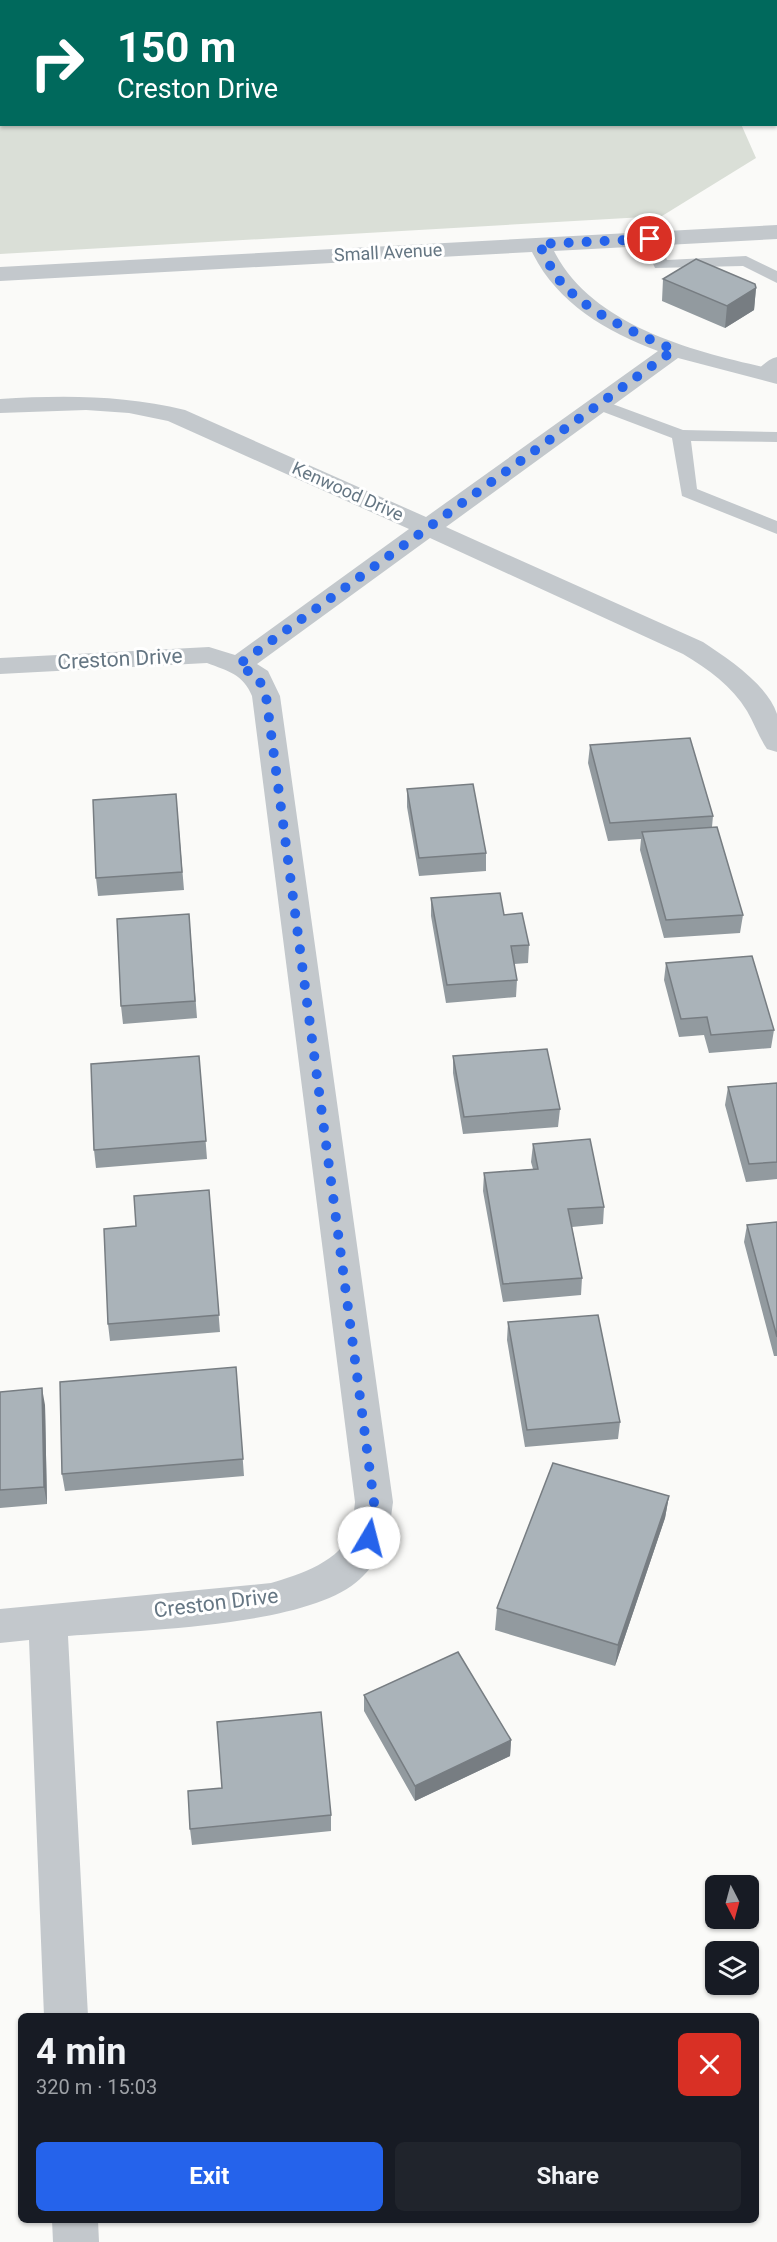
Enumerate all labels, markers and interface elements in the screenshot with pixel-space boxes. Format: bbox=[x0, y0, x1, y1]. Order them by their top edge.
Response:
text: 150 m bbox=[117, 23, 236, 72]
icon: right bbox=[18, 24, 96, 102]
text: Creston Drive bbox=[117, 73, 278, 105]
pin bbox=[624, 213, 675, 264]
icon: arrive bbox=[633, 222, 666, 255]
street label: Small Avenue bbox=[333, 239, 443, 265]
street label: Kenwood Drive bbox=[289, 457, 407, 525]
street label: Creston Drive bbox=[57, 644, 183, 674]
position arrow bbox=[337, 1506, 401, 1570]
street label: Creston Drive bbox=[152, 1583, 280, 1623]
north arrow bbox=[705, 1875, 759, 1929]
map controls bbox=[705, 1875, 759, 1995]
button: layers bbox=[705, 1941, 759, 1995]
text: 4 min bbox=[36, 2031, 127, 2073]
button: close bbox=[678, 2033, 741, 2096]
text: 320 m · 15:03 bbox=[36, 2075, 157, 2099]
button: Exit bbox=[36, 2142, 383, 2211]
button: Share bbox=[395, 2142, 741, 2211]

